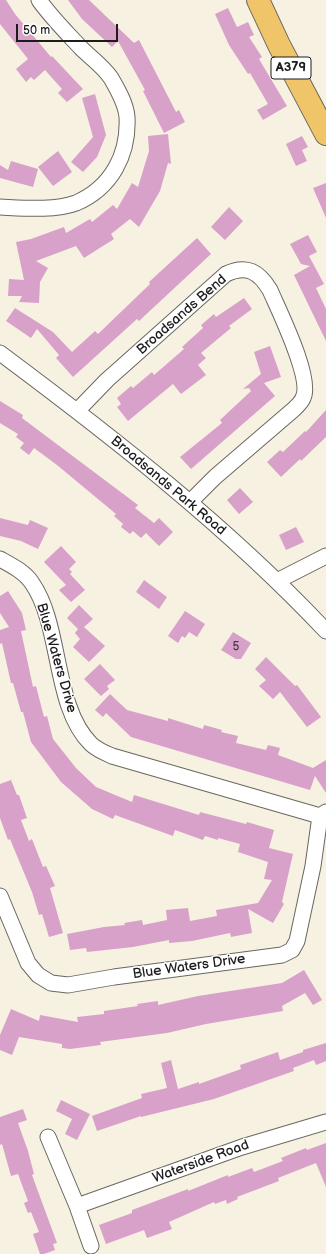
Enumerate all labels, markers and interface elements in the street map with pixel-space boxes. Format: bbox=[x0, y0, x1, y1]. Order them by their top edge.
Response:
scale bar bbox=[18, 16, 120, 42]
text: 50 m bbox=[23, 23, 50, 38]
road number: A379 bbox=[271, 57, 311, 79]
street label: Broadsands Bend bbox=[134, 271, 230, 359]
street label: Broadsands Park Road bbox=[107, 433, 229, 539]
street label: Blue Waters Drive bbox=[32, 601, 80, 715]
house number: 5 bbox=[233, 640, 239, 654]
street label: Blue Waters Drive bbox=[132, 951, 246, 983]
street label: Waterside Road bbox=[151, 1137, 251, 1187]

